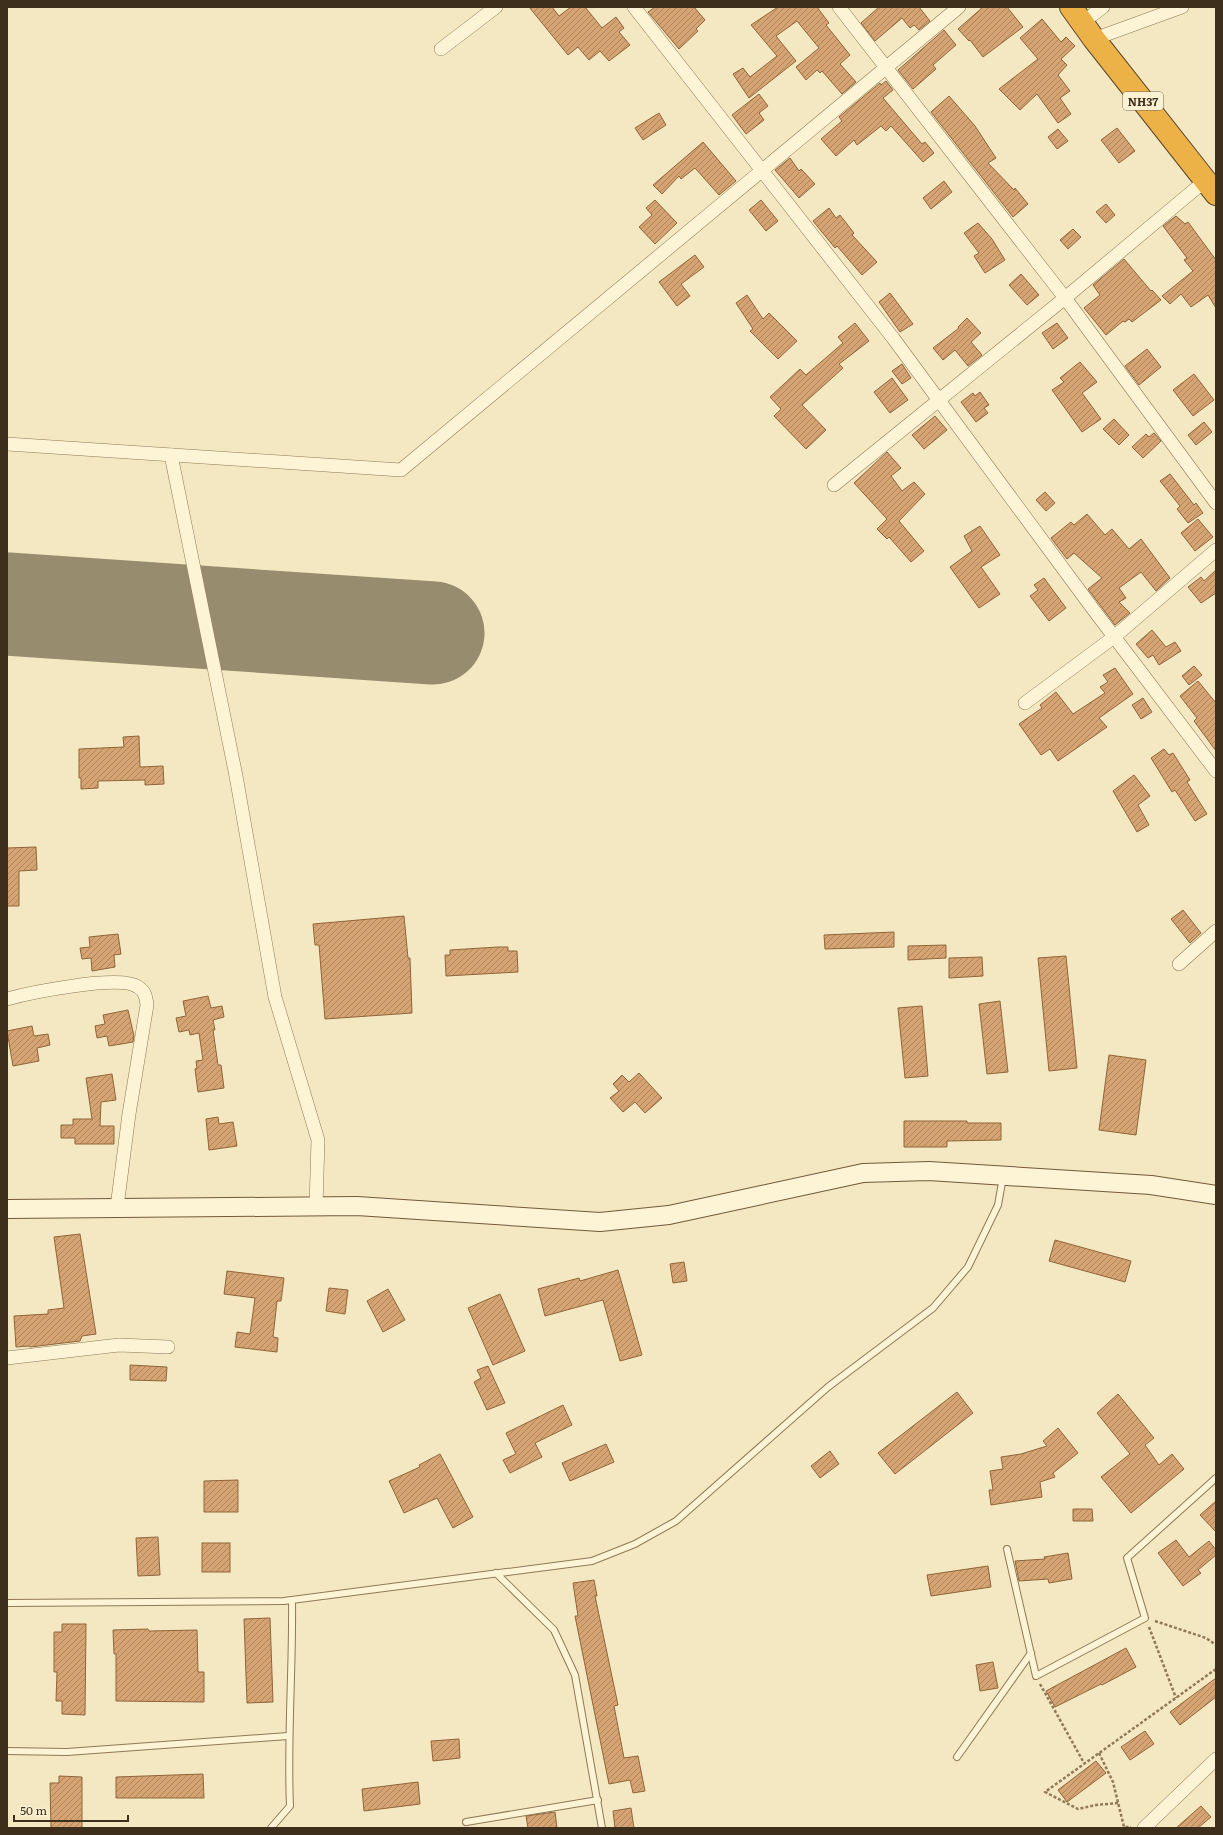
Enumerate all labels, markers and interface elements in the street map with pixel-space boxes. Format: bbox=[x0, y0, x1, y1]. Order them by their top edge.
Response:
road number: NH37 bbox=[1123, 92, 1163, 110]
scale bar bbox=[14, 1797, 128, 1823]
text: 50 m bbox=[20, 1801, 47, 1819]

